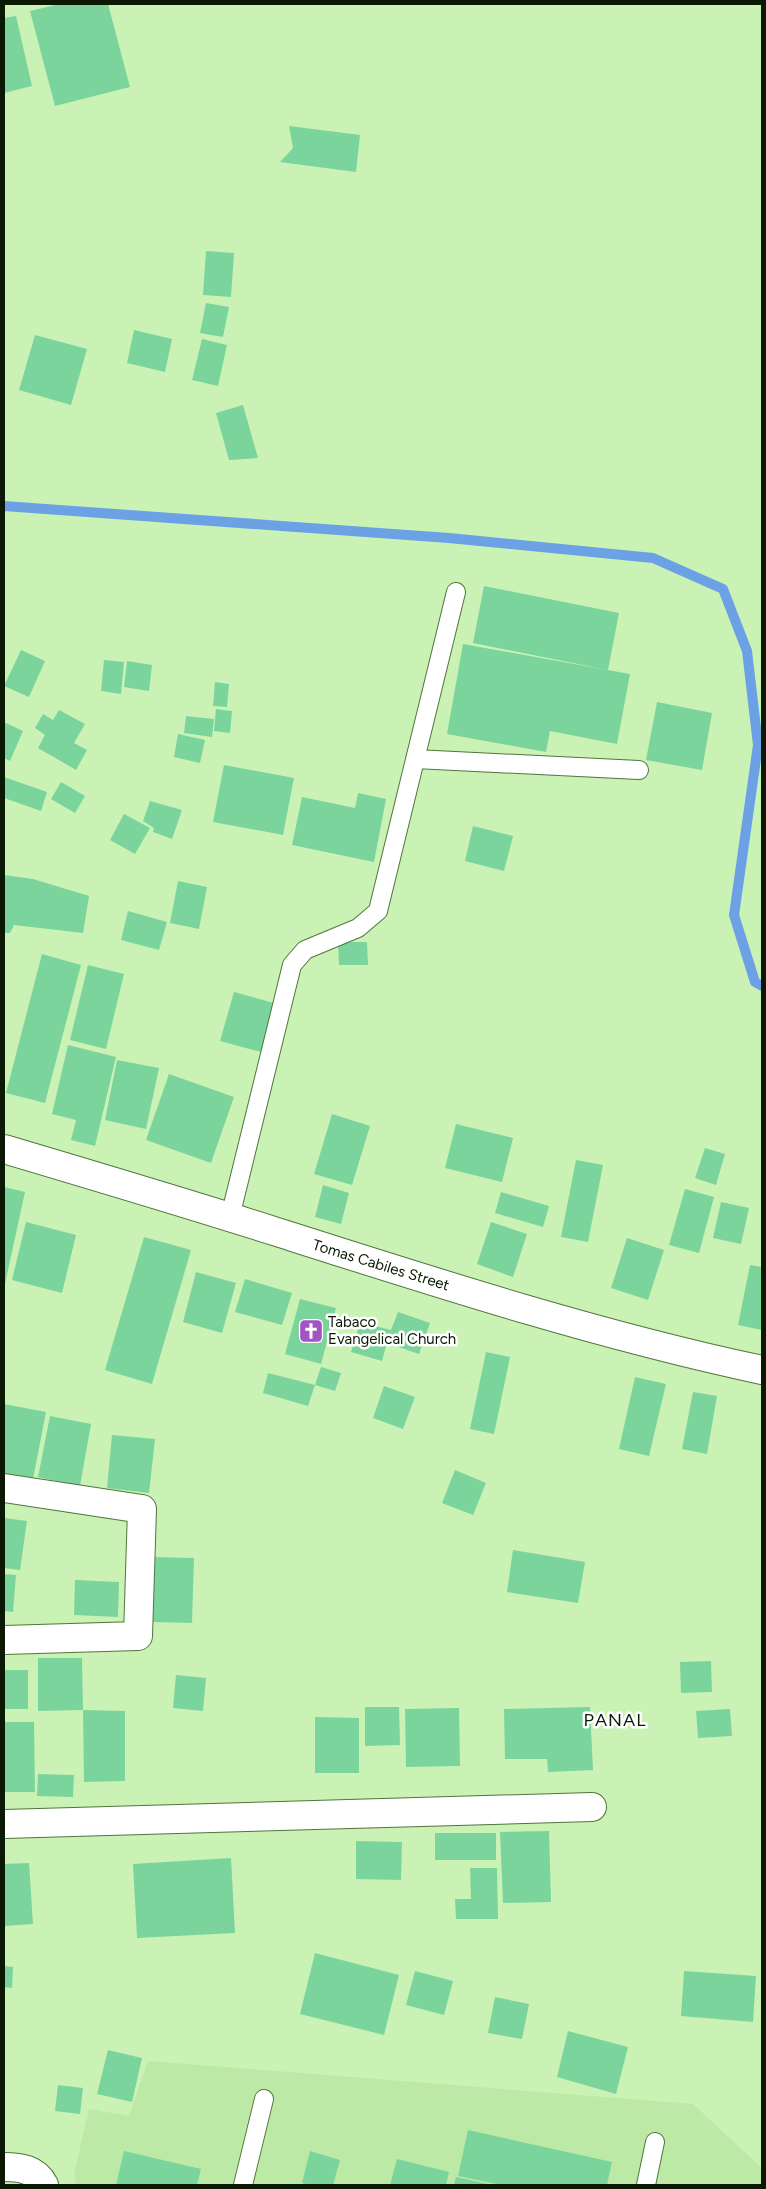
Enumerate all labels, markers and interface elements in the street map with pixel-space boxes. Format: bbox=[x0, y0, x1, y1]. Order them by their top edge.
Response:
street label: Tomas Cabiles Street bbox=[310, 1236, 452, 1294]
place label: Tabaco Evangelical Church bbox=[328, 1313, 456, 1348]
church icon: Tabaco Evangelical Church bbox=[298, 1318, 324, 1344]
district label: PANAL bbox=[583, 1709, 647, 1731]

